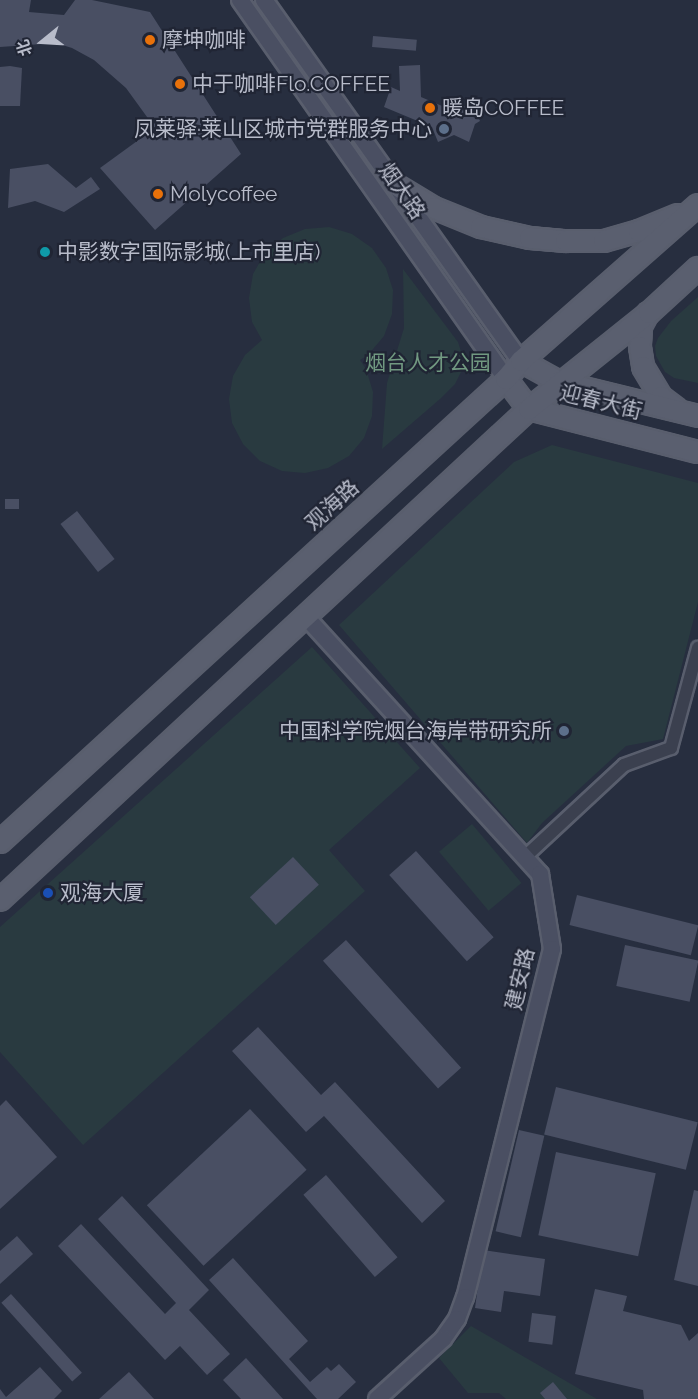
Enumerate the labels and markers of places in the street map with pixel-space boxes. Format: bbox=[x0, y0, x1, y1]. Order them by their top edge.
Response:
place label: 摩坤咖啡 bbox=[162, 27, 246, 53]
marker: 摩坤咖啡 bbox=[143, 33, 157, 47]
place label: 中于咖啡Flo.COFFEE bbox=[192, 71, 390, 97]
marker: 中于咖啡Flo.COFFEE bbox=[173, 77, 187, 91]
place label: 暖岛COFFEE bbox=[442, 95, 564, 121]
marker: 暖岛COFFEE bbox=[423, 101, 437, 115]
place label: 凤莱驿·莱山区城市党群服务中心 bbox=[134, 116, 432, 142]
marker: 凤莱驿·莱山区城市党群服务中心 bbox=[437, 122, 451, 136]
place label: Molycoffee bbox=[170, 181, 277, 207]
marker: Molycoffee bbox=[151, 187, 165, 201]
place label: 中影数字国际影城(上市里店) bbox=[57, 239, 320, 265]
marker: 中影数字国际影城(上市里店) bbox=[38, 245, 52, 259]
place label: 中国科学院烟台海岸带研究所 bbox=[279, 718, 552, 744]
marker: 中国科学院烟台海岸带研究所 bbox=[557, 724, 571, 738]
place label: 观海大厦 bbox=[60, 880, 144, 906]
marker: 观海大厦 bbox=[41, 886, 55, 900]

